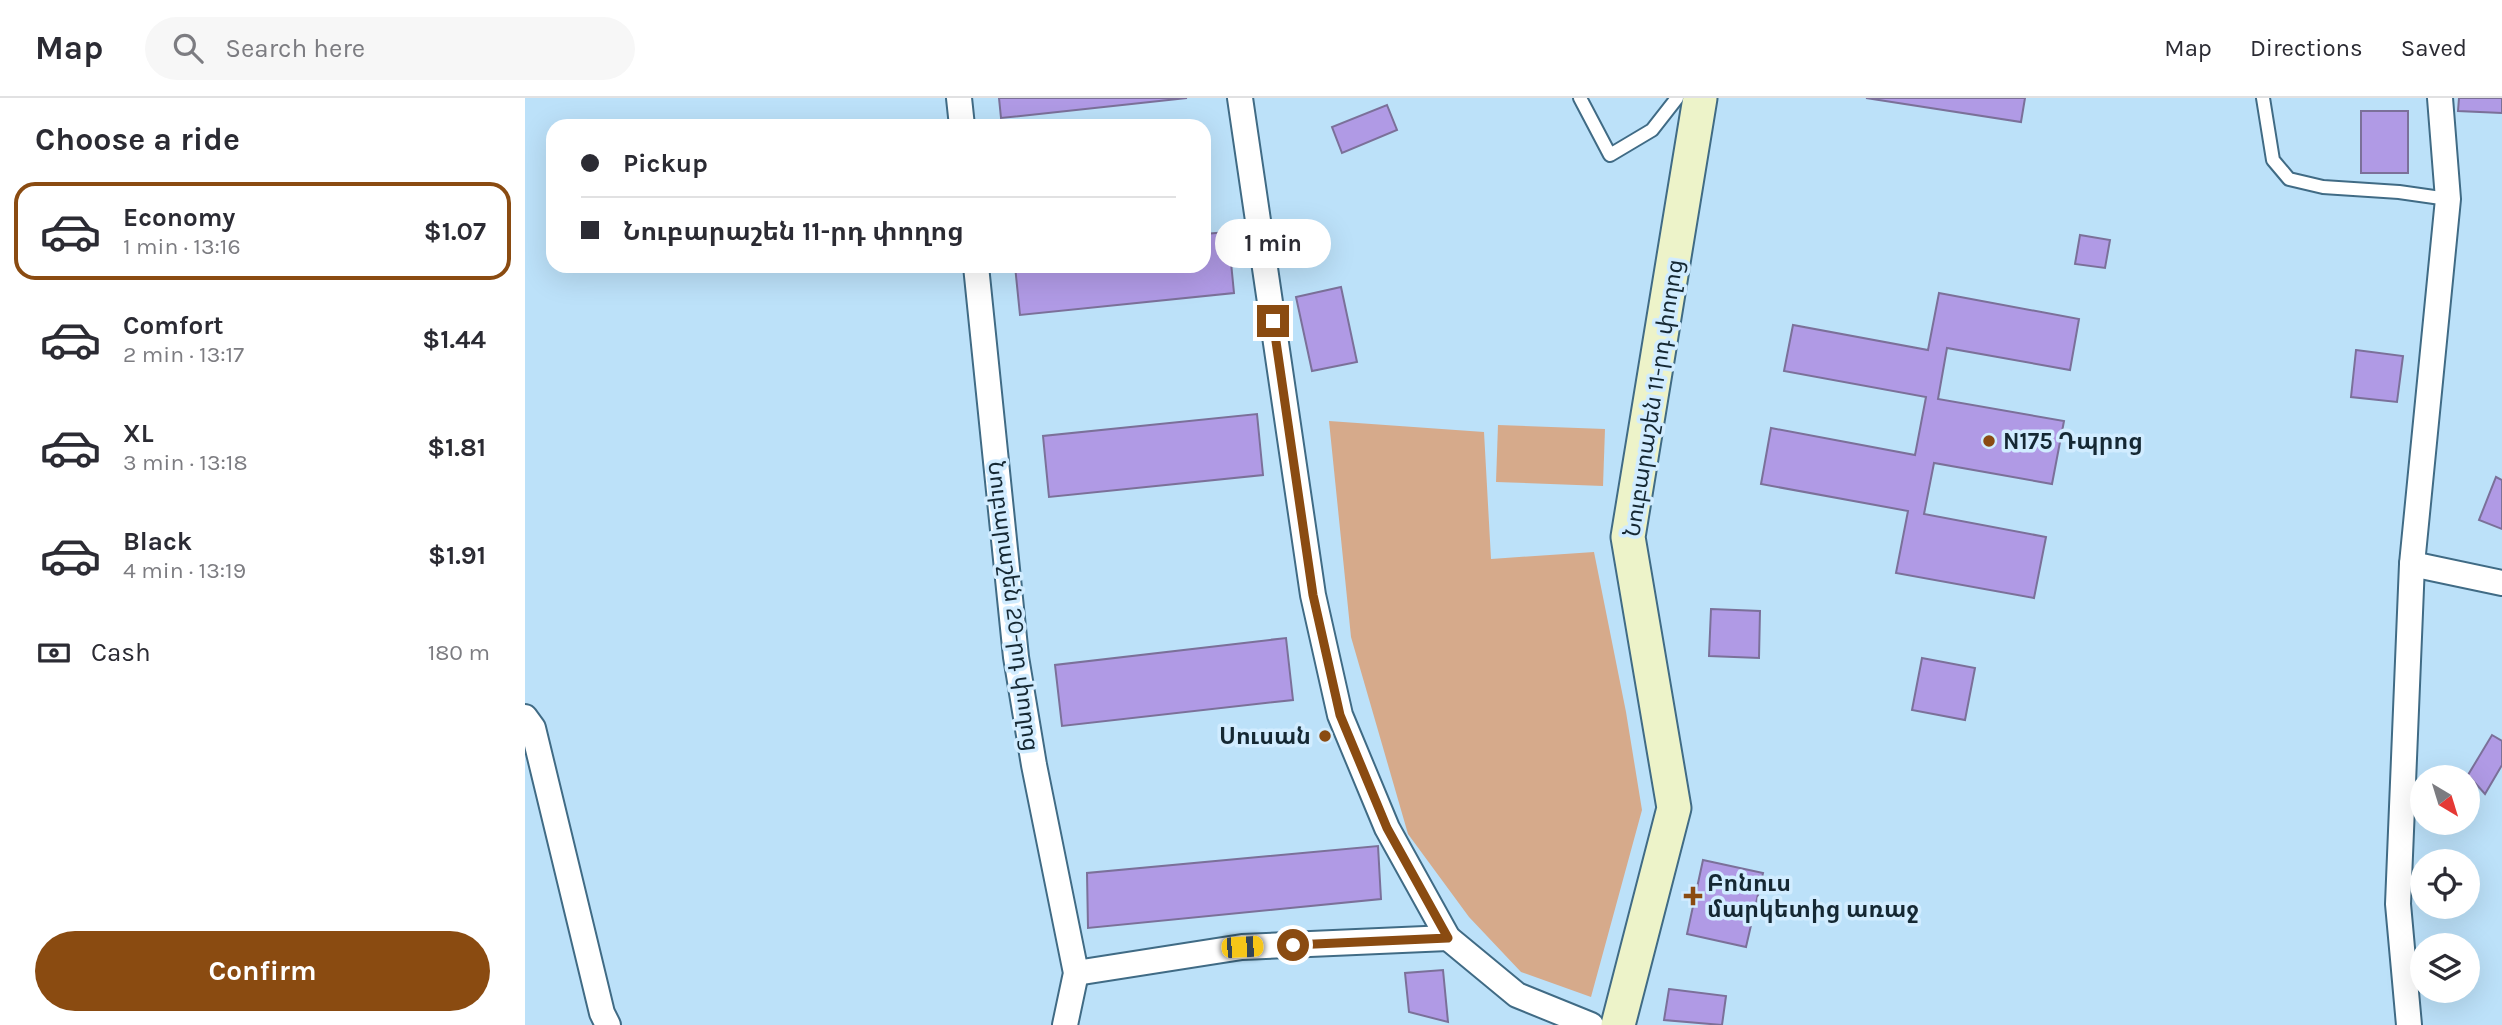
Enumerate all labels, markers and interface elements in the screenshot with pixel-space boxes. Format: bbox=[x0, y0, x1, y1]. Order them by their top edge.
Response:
search box bbox=[145, 17, 635, 80]
text: Map bbox=[35, 29, 103, 67]
icon: search bbox=[169, 29, 207, 67]
text: Search here bbox=[225, 33, 365, 64]
text: Map bbox=[2164, 34, 2212, 62]
text: Directions bbox=[2250, 34, 2363, 62]
text: Saved bbox=[2401, 34, 2467, 62]
text: Choose a ride bbox=[35, 121, 240, 158]
text: Pickup bbox=[623, 148, 708, 179]
icon: car bbox=[39, 200, 102, 263]
text: Economy bbox=[123, 202, 235, 233]
text: $1.07 bbox=[424, 216, 486, 247]
text: Նուբարաշեն 11-րդ փողոց bbox=[623, 216, 964, 247]
callout: 1 min bbox=[1215, 220, 1331, 268]
text: 1 min bbox=[1244, 230, 1302, 257]
text: 1 min · 13:16 bbox=[123, 233, 241, 260]
street label: Նուբարաշեն 11-րդ փողոց bbox=[1618, 257, 1689, 539]
route end bbox=[1257, 305, 1289, 337]
icon: car bbox=[39, 308, 102, 371]
text: Comfort bbox=[123, 310, 224, 341]
text: $1.44 bbox=[422, 324, 486, 355]
text: 2 min · 13:17 bbox=[123, 341, 244, 368]
icon: car bbox=[39, 416, 102, 479]
text: XL bbox=[123, 418, 154, 449]
place label: N175 Դպրոց bbox=[2003, 428, 2143, 455]
text: $1.81 bbox=[427, 432, 486, 463]
marker: N175 Դպրոց bbox=[1981, 433, 1997, 449]
text: 3 min · 13:18 bbox=[123, 449, 248, 476]
street label: Նուբարաշեն 20-րդ փողոց bbox=[982, 459, 1045, 753]
icon: car bbox=[39, 524, 102, 587]
text: Black bbox=[123, 526, 192, 557]
text: $1.91 bbox=[428, 540, 486, 571]
text: 4 min · 13:19 bbox=[123, 557, 246, 584]
icon: cash bbox=[35, 634, 73, 672]
text: Cash bbox=[91, 637, 151, 668]
text: 180 m bbox=[428, 639, 490, 666]
place label: Սուսան bbox=[1219, 723, 1311, 750]
marker: Սուսան bbox=[1317, 728, 1333, 744]
north arrow bbox=[2410, 765, 2480, 835]
map controls bbox=[2410, 765, 2480, 1003]
button: locate bbox=[2410, 849, 2480, 919]
place label: Բոնուս մարկետից առաջ bbox=[1707, 870, 1919, 923]
marker: Բոնուս մարկետից առաջ bbox=[1685, 888, 1701, 904]
route start bbox=[1277, 929, 1309, 961]
button: Confirm bbox=[35, 931, 490, 1011]
button: layers bbox=[2410, 933, 2480, 1003]
car bbox=[1221, 935, 1264, 959]

